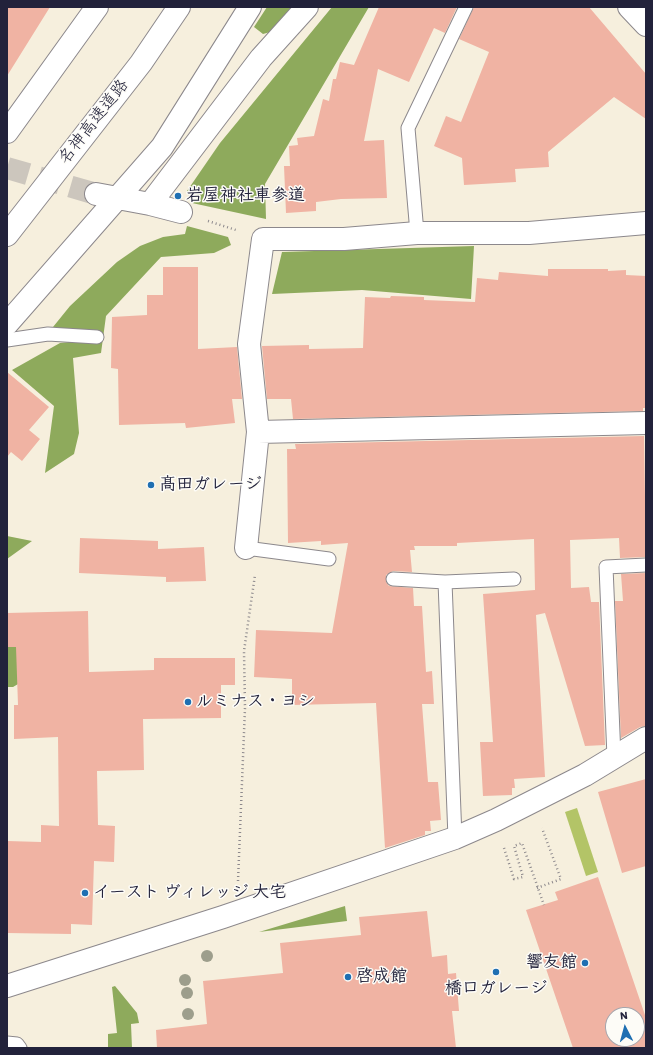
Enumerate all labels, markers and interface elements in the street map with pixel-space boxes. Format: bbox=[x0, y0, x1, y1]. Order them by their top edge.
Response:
street label: 名神高速道路 bbox=[55, 76, 133, 168]
place label: 岩屋神社車参道 bbox=[186, 186, 305, 206]
marker: 岩屋神社車参道 bbox=[173, 191, 183, 201]
place label: 髙田ガレージ bbox=[159, 475, 262, 495]
marker: 髙田ガレージ bbox=[146, 480, 156, 490]
place label: ルミナス・ヨシ bbox=[196, 692, 315, 712]
marker: ルミナス・ヨシ bbox=[183, 697, 193, 707]
place label: イースト ヴィレッジ 大宅 bbox=[93, 883, 286, 903]
marker: イースト ヴィレッジ 大宅 bbox=[80, 888, 90, 898]
place label: 響友館 bbox=[526, 953, 577, 973]
marker: 響友館 bbox=[580, 958, 590, 968]
place label: 啓成館 bbox=[356, 967, 407, 987]
marker: 橋口ガレージ bbox=[491, 967, 501, 977]
marker: 啓成館 bbox=[343, 972, 353, 982]
place label: 橋口ガレージ bbox=[445, 979, 547, 999]
north arrow bbox=[605, 1007, 645, 1047]
text: N bbox=[619, 1009, 628, 1022]

